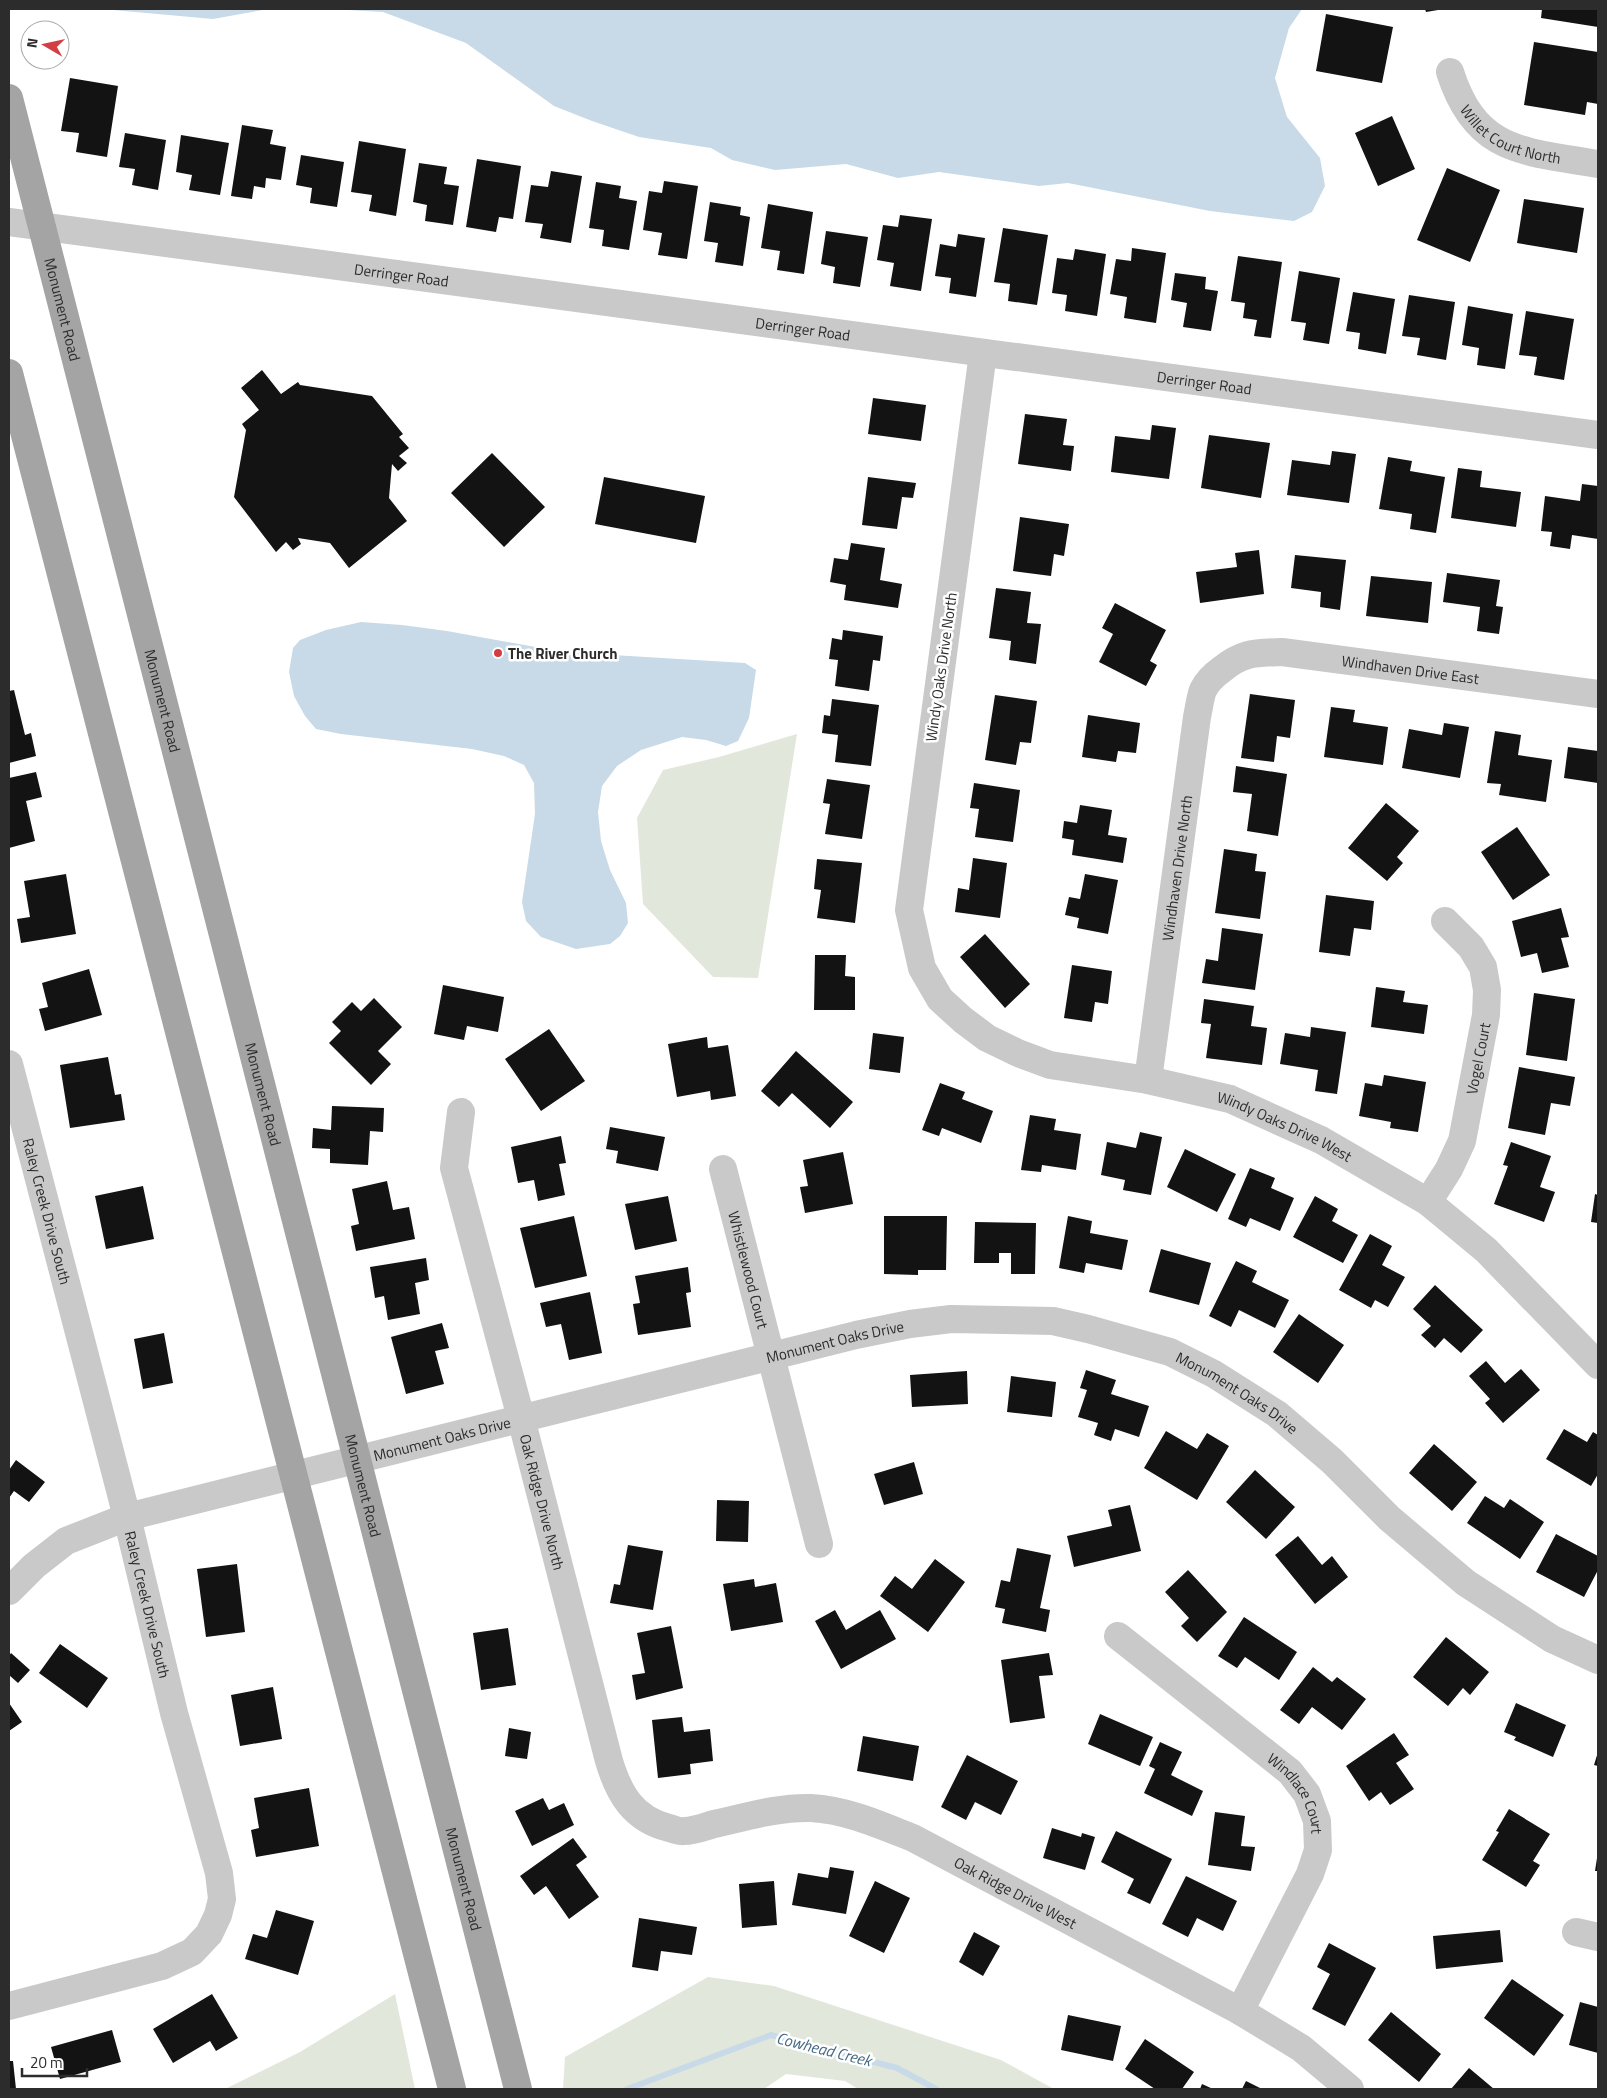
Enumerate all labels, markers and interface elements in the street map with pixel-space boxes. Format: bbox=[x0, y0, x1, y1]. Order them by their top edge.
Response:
north arrow bbox=[20, 20, 70, 70]
text: N bbox=[21, 36, 43, 49]
street label: Willet Court North bbox=[1455, 100, 1563, 169]
street label: Monument Road bbox=[39, 255, 87, 363]
street label: Derringer Road bbox=[353, 257, 450, 292]
street label: Derringer Road bbox=[754, 311, 852, 346]
street label: Derringer Road bbox=[1156, 364, 1253, 400]
street label: Windy Oaks Drive North bbox=[919, 591, 963, 743]
place label: The River Church bbox=[508, 642, 618, 665]
street label: Monument Road bbox=[139, 647, 187, 755]
marker: The River Church bbox=[492, 647, 504, 659]
street label: Windhaven Drive East bbox=[1340, 649, 1481, 690]
street label: Windhaven Drive North bbox=[1155, 794, 1198, 942]
street label: Vogel Court bbox=[1460, 1020, 1496, 1096]
street label: Monument Road bbox=[239, 1040, 288, 1148]
street label: Windy Oaks Drive West bbox=[1215, 1085, 1357, 1168]
street label: Raley Creek Drive South bbox=[17, 1135, 77, 1287]
street label: Whistlewood Court bbox=[723, 1208, 775, 1332]
street label: Monument Oaks Drive bbox=[764, 1314, 906, 1369]
street label: Monument Oaks Drive bbox=[1172, 1345, 1304, 1439]
street label: Monument Oaks Drive bbox=[371, 1410, 513, 1467]
street label: Monument Road bbox=[339, 1431, 388, 1539]
street label: Oak Ridge Drive North bbox=[514, 1431, 571, 1573]
street label: Raley Creek Drive South bbox=[119, 1529, 177, 1680]
street label: Windlace Court bbox=[1263, 1747, 1329, 1835]
street label: Monument Road bbox=[440, 1825, 488, 1933]
street label: Oak Ridge Drive West bbox=[950, 1850, 1082, 1935]
water label: Cowhead Creek bbox=[774, 2026, 876, 2073]
scale bar bbox=[22, 2046, 88, 2078]
text: 20 m bbox=[30, 2051, 63, 2074]

